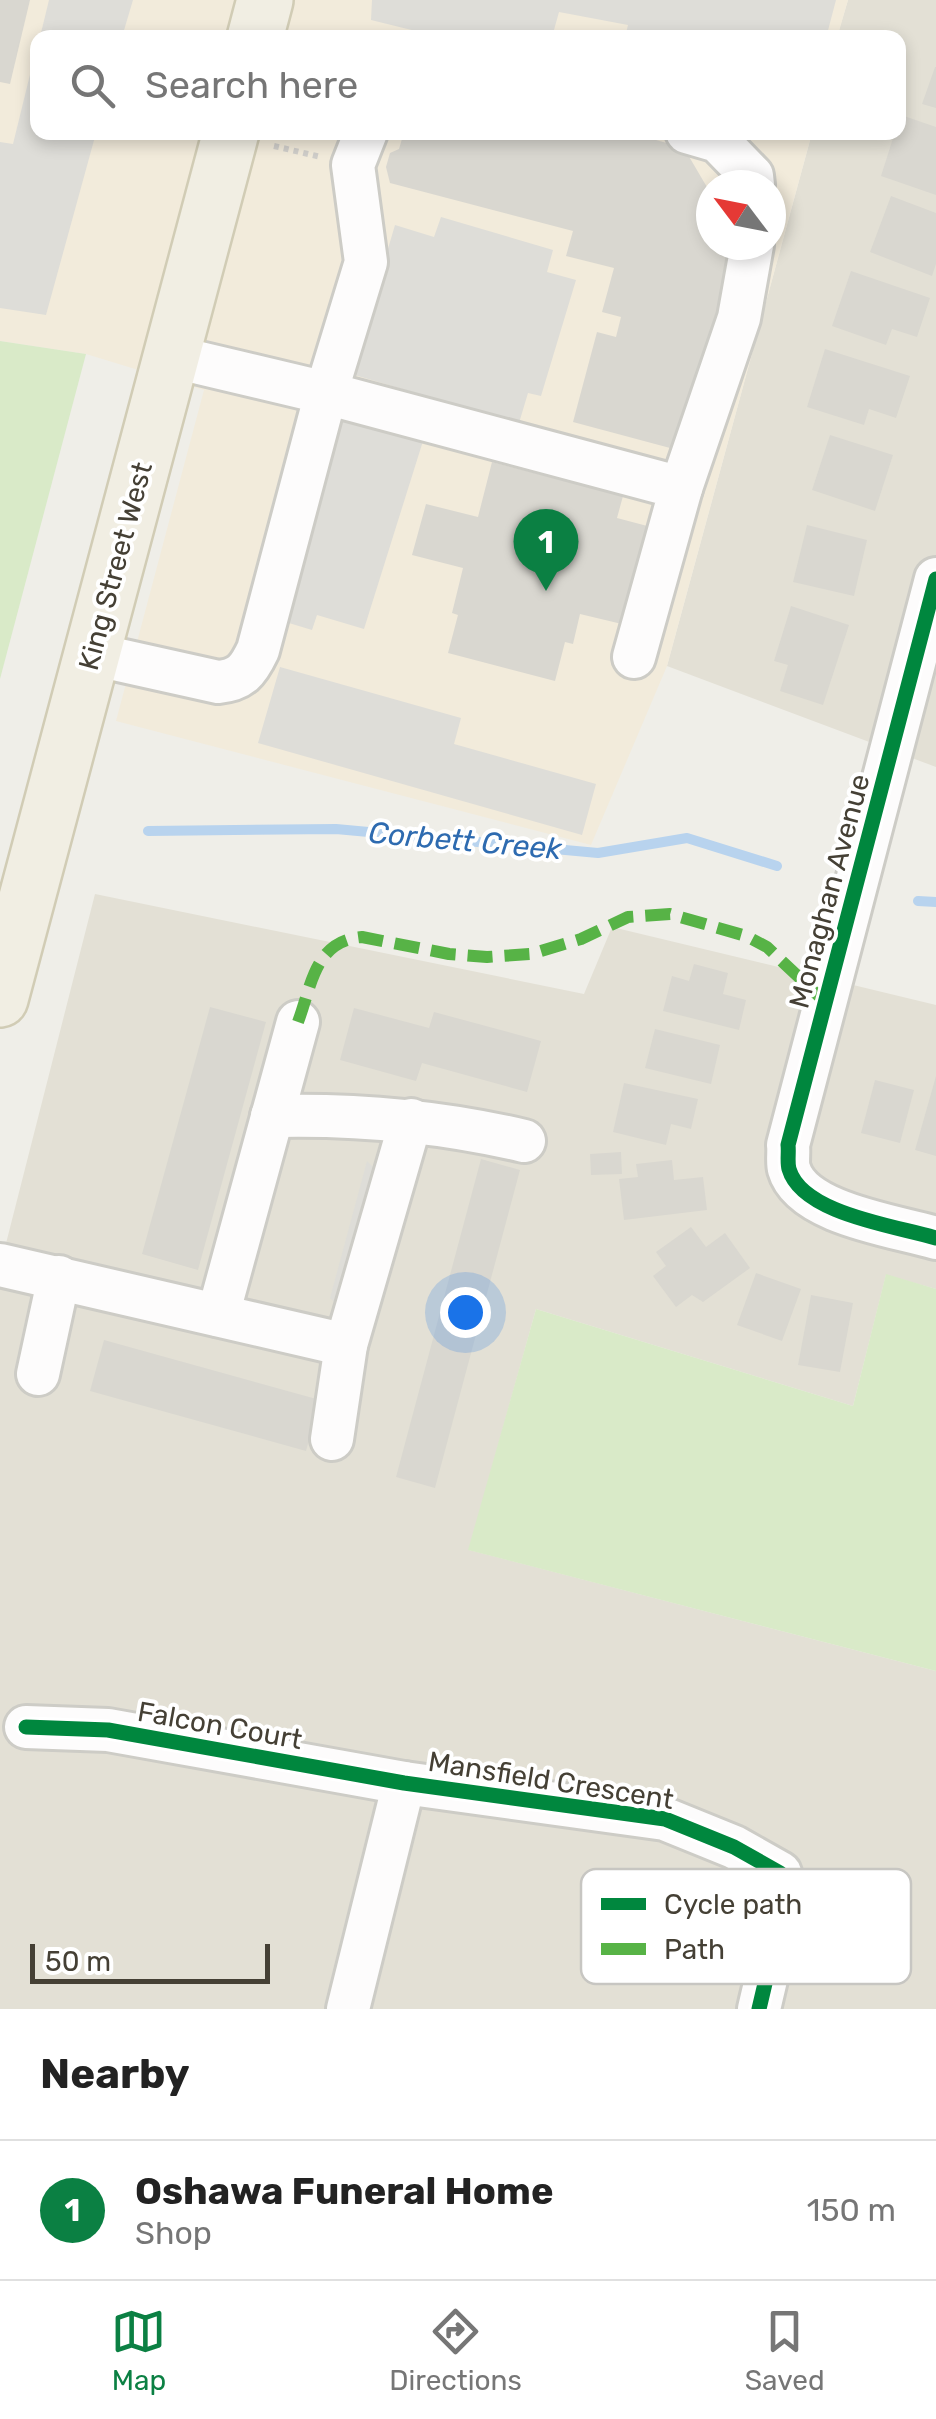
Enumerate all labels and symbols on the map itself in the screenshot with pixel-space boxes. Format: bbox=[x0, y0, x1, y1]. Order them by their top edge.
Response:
north arrow bbox=[696, 170, 786, 260]
street label: King Street West bbox=[72, 458, 159, 674]
pin: 1 bbox=[514, 508, 578, 591]
street label: Monaghan Avenue bbox=[782, 770, 877, 1012]
water label: Corbett Creek bbox=[367, 815, 564, 867]
your location bbox=[440, 1287, 491, 1338]
street label: Falcon Court bbox=[135, 1695, 305, 1756]
street label: Mansfield Crescent bbox=[426, 1745, 676, 1816]
legend bbox=[581, 1869, 911, 1984]
text: Cycle path bbox=[664, 1888, 802, 1921]
text: Path bbox=[664, 1933, 725, 1966]
scale bar bbox=[30, 1939, 270, 1984]

